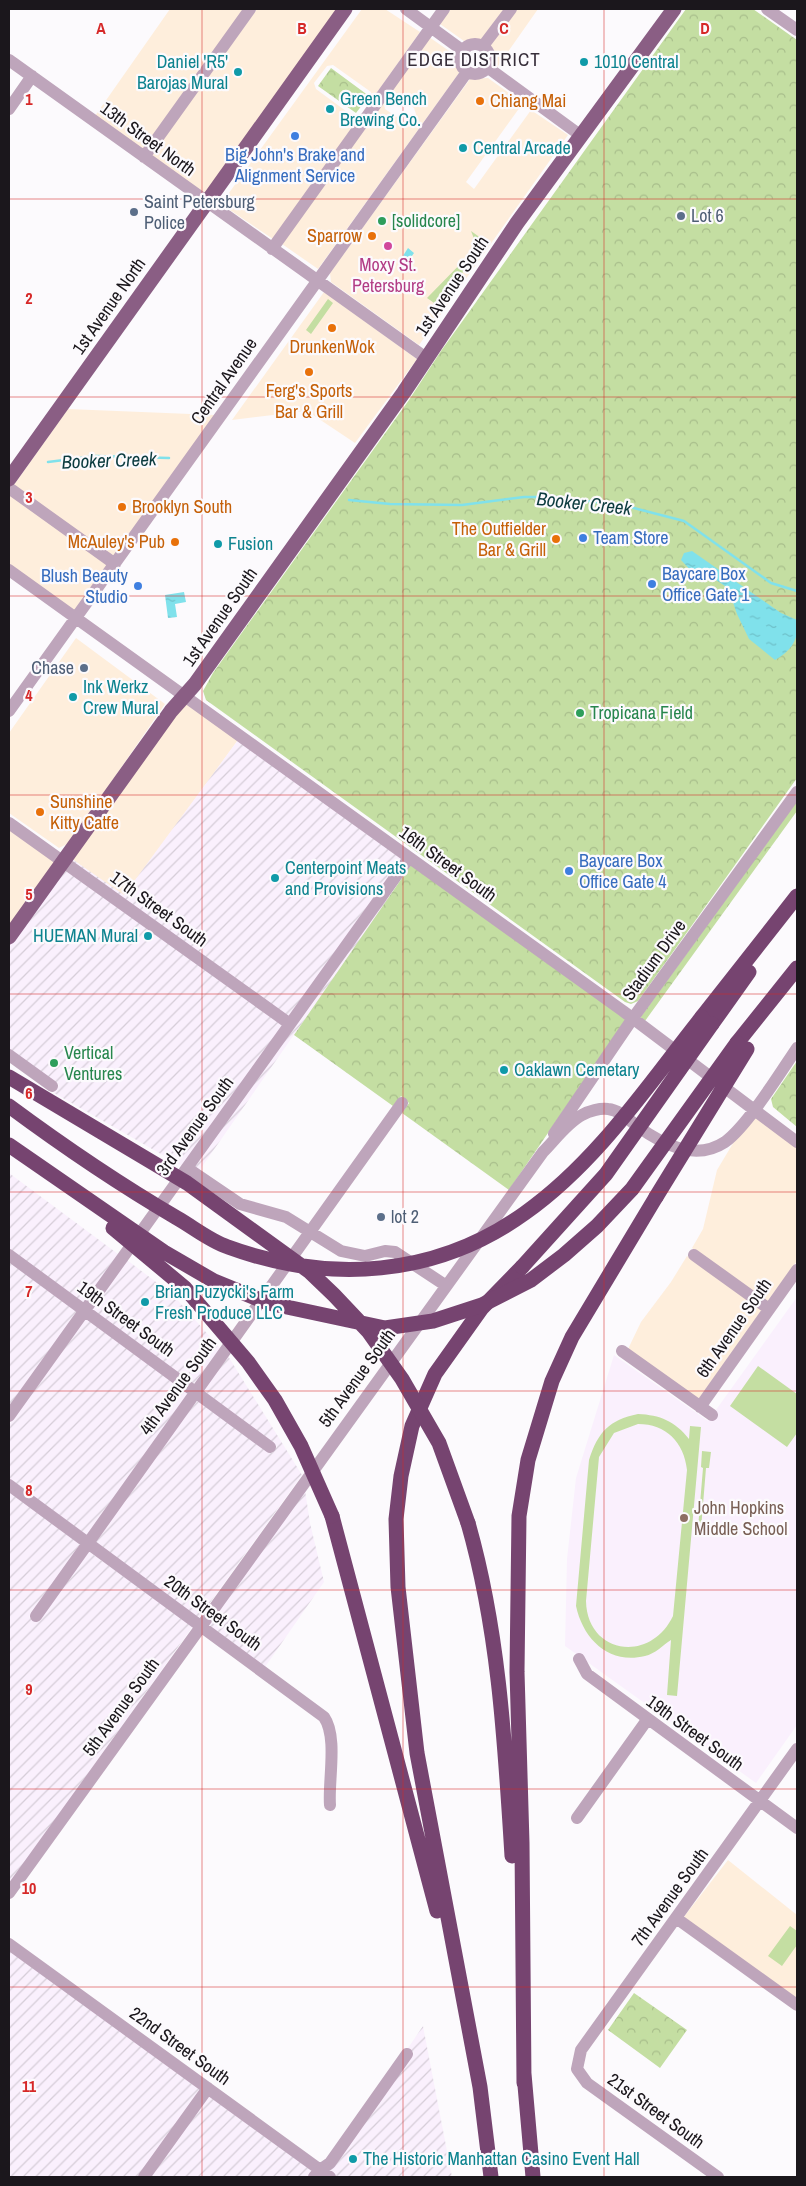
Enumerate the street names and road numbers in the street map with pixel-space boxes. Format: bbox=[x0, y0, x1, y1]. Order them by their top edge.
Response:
street label: 13th Street North bbox=[95, 95, 201, 182]
street label: 1st Avenue South bbox=[409, 231, 494, 341]
street label: 1st Avenue North bbox=[66, 252, 151, 359]
street label: Central Avenue bbox=[184, 332, 263, 429]
street label: 1st Avenue South bbox=[176, 562, 263, 671]
street label: 16th Street South bbox=[394, 820, 502, 907]
street label: 17th Street South bbox=[105, 865, 213, 952]
street label: Stadium Drive bbox=[616, 914, 691, 1005]
street label: 3rd Avenue South bbox=[150, 1071, 239, 1180]
street label: 6th Avenue South bbox=[690, 1273, 777, 1383]
street label: 19th Street South bbox=[72, 1275, 180, 1362]
street label: 5th Avenue South bbox=[312, 1323, 401, 1432]
street label: 4th Avenue South bbox=[133, 1331, 222, 1440]
street label: 20th Street South bbox=[159, 1569, 267, 1656]
street label: 5th Avenue South bbox=[76, 1652, 165, 1761]
street label: 19th Street South bbox=[641, 1689, 749, 1776]
street label: 7th Avenue South bbox=[625, 1842, 714, 1951]
street label: 22nd Street South bbox=[125, 2001, 236, 2091]
street label: 21st Street South bbox=[603, 2067, 710, 2154]

